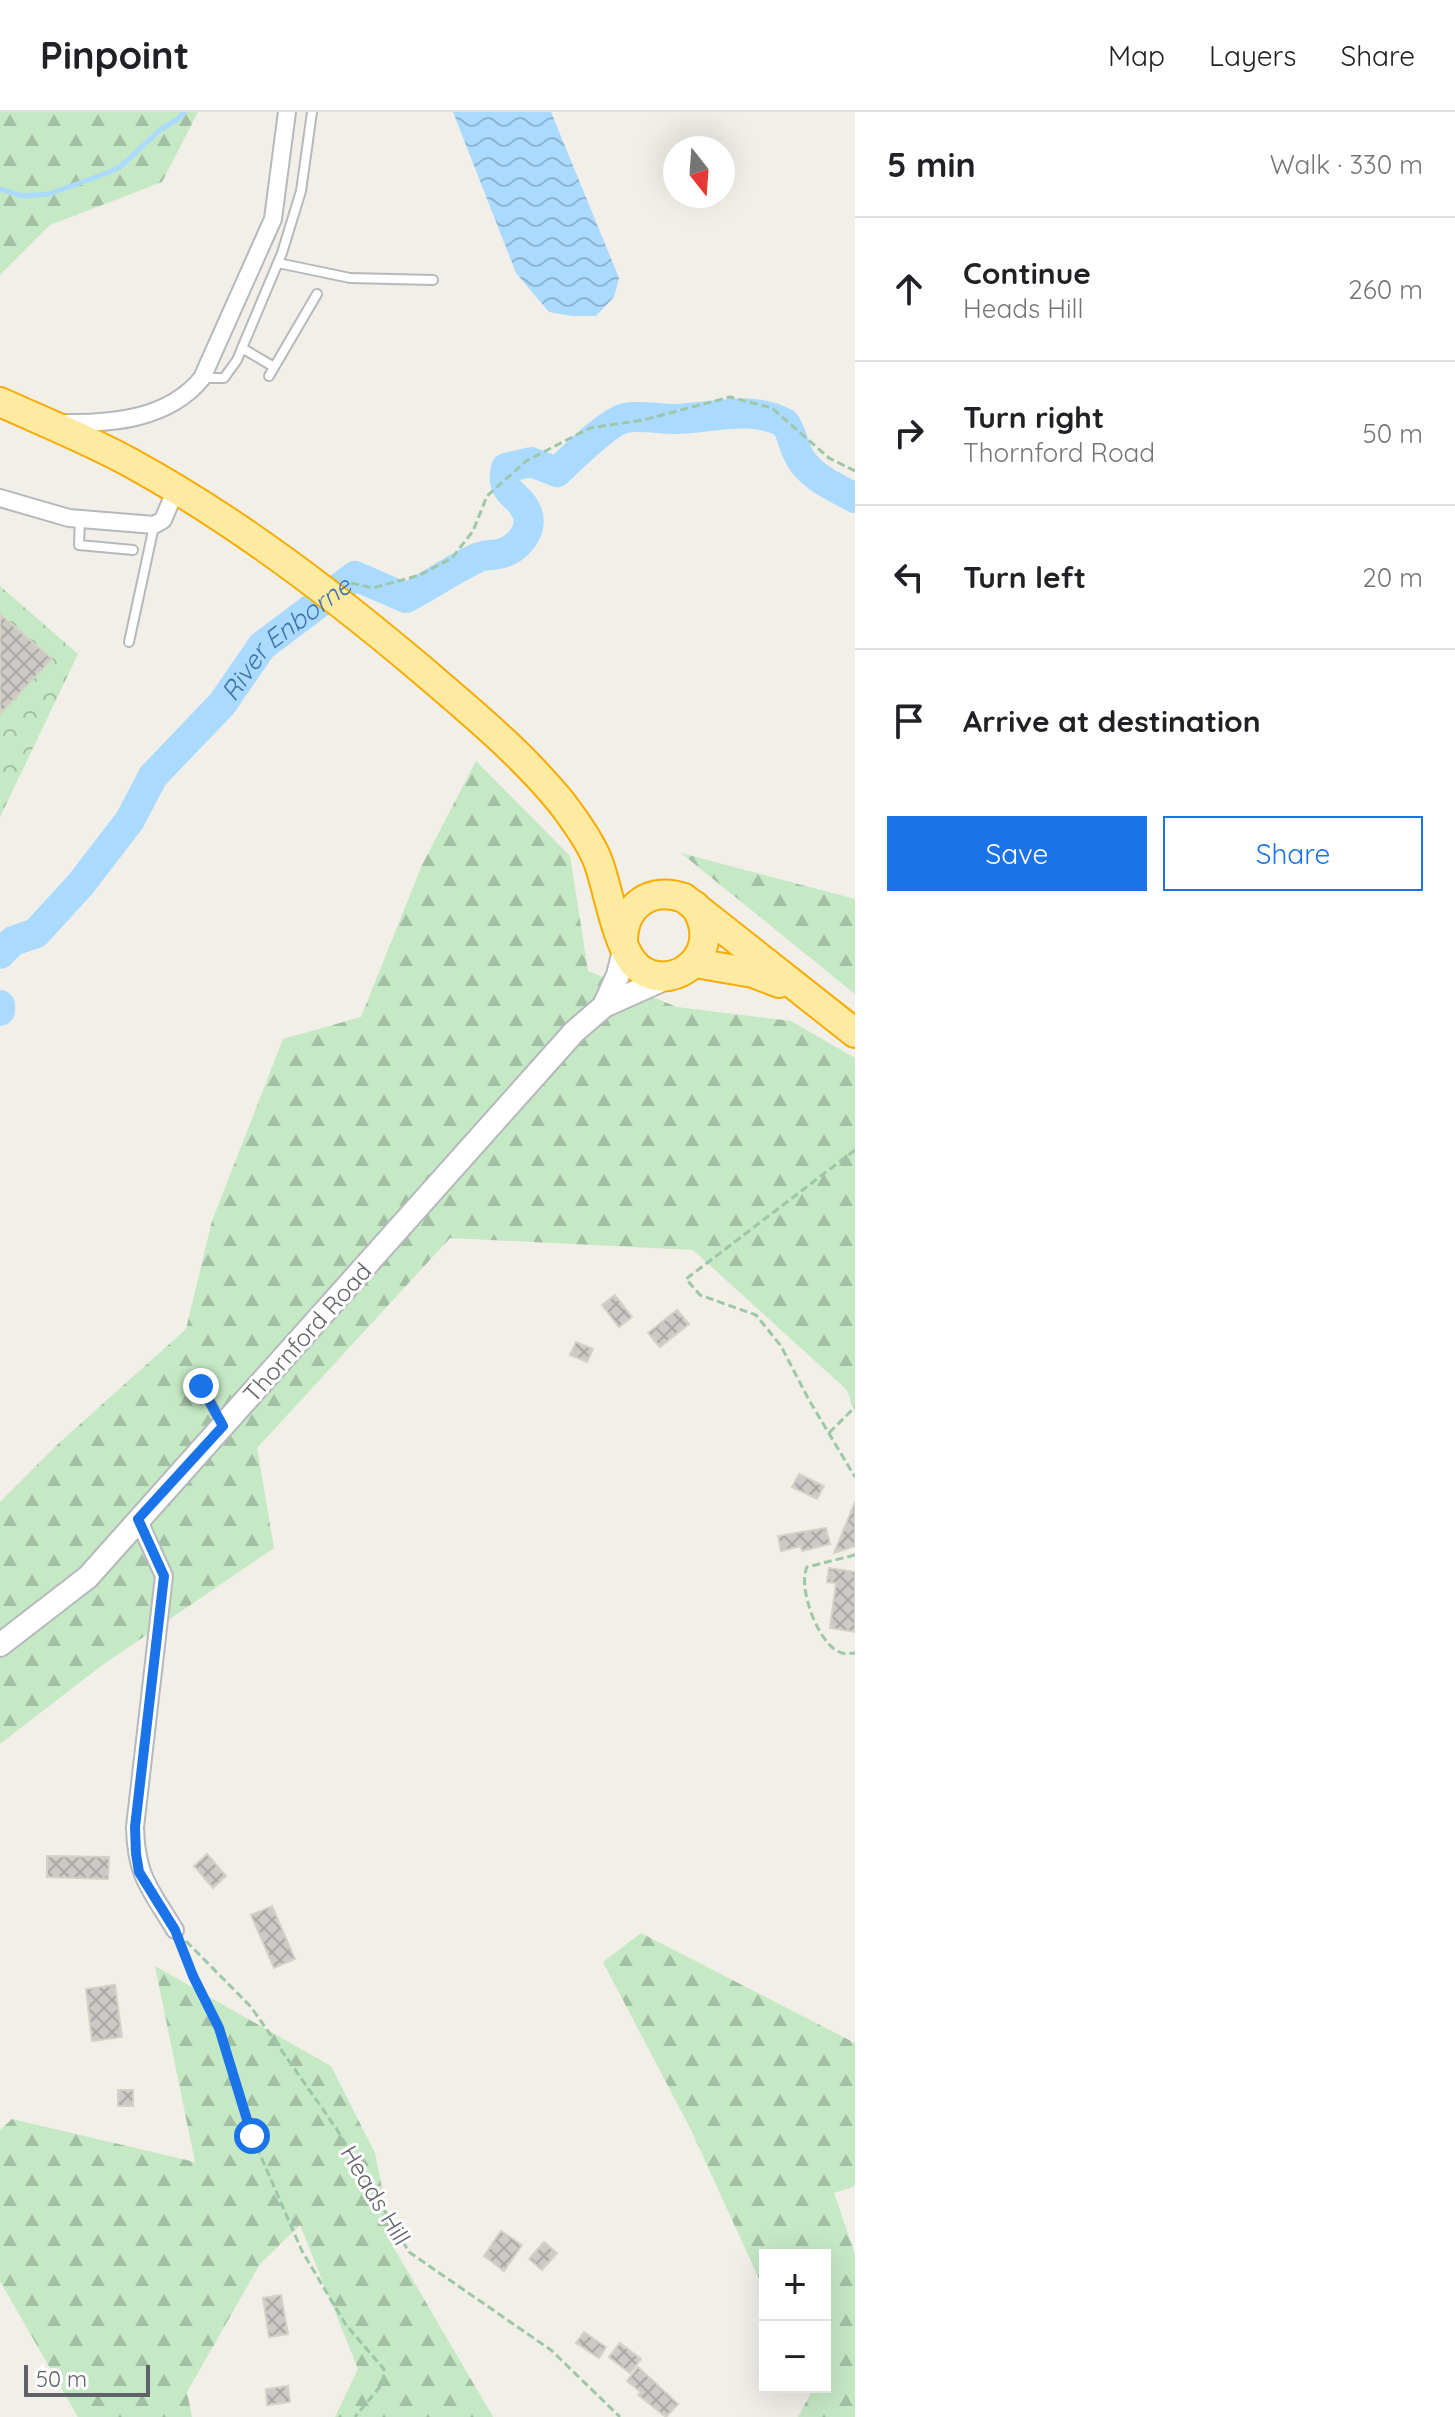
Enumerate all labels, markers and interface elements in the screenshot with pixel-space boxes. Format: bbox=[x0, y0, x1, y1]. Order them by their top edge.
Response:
text: Pinpoint bbox=[40, 31, 189, 79]
text: Map bbox=[1108, 38, 1165, 73]
text: Layers bbox=[1209, 38, 1296, 73]
text: Share bbox=[1340, 38, 1415, 73]
north arrow bbox=[663, 136, 735, 208]
text: 5 min bbox=[887, 143, 976, 186]
text: Walk · 330 m bbox=[1270, 148, 1423, 181]
text: Continue bbox=[963, 254, 1091, 292]
icon: ahead bbox=[887, 267, 931, 311]
text: 260 m bbox=[1348, 273, 1423, 306]
text: Heads Hill bbox=[963, 292, 1084, 325]
text: Turn right bbox=[963, 398, 1104, 436]
icon: right bbox=[887, 411, 931, 455]
text: 50 m bbox=[1363, 417, 1423, 450]
text: Thornford Road bbox=[963, 436, 1155, 469]
icon: left bbox=[887, 555, 931, 599]
text: Turn left bbox=[963, 558, 1086, 596]
text: 20 m bbox=[1362, 561, 1423, 594]
water label: River Enborne bbox=[213, 568, 358, 707]
icon: arrive bbox=[887, 699, 931, 743]
text: Arrive at destination bbox=[963, 702, 1261, 740]
button: Save bbox=[887, 816, 1147, 891]
button: Share bbox=[1163, 816, 1423, 891]
street label: Thornford Road bbox=[237, 1256, 377, 1408]
route end bbox=[183, 1368, 219, 1404]
route start bbox=[234, 2118, 270, 2154]
street label: Heads Hill bbox=[334, 2140, 418, 2250]
map controls bbox=[759, 2249, 831, 2393]
button: + bbox=[759, 2249, 831, 2321]
button: − bbox=[759, 2321, 831, 2393]
scale bar bbox=[24, 2361, 150, 2397]
text: 50 m bbox=[36, 2365, 87, 2393]

